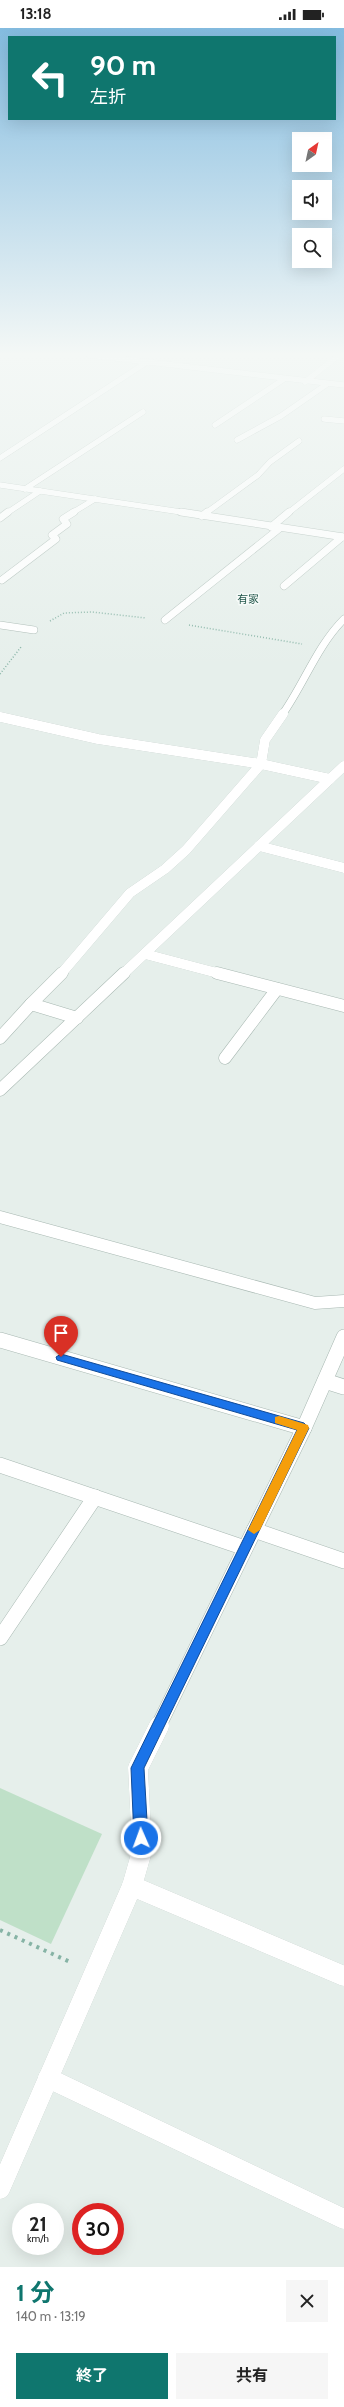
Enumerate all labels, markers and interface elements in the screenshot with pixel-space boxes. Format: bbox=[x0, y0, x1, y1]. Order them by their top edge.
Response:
text: 13:18 bbox=[20, 5, 52, 23]
text: 90 m bbox=[90, 48, 156, 82]
icon: left bbox=[24, 52, 76, 104]
text: 左折 bbox=[90, 86, 126, 108]
north arrow bbox=[292, 132, 332, 172]
map controls bbox=[292, 132, 332, 268]
button: sound bbox=[292, 180, 332, 220]
button: search bbox=[292, 228, 332, 268]
district label: 有家 bbox=[237, 592, 259, 606]
pin bbox=[44, 1316, 78, 1357]
icon: arrive bbox=[50, 1322, 72, 1344]
position arrow bbox=[120, 1817, 162, 1859]
speed limit sign: 30 bbox=[72, 2203, 124, 2255]
text: 21 bbox=[29, 2212, 47, 2236]
text: km/h bbox=[27, 2232, 49, 2245]
text: 1 分 bbox=[16, 2278, 54, 2307]
button: close bbox=[286, 2280, 328, 2322]
text: 140 m · 13:19 bbox=[16, 2308, 86, 2324]
button: 終了 bbox=[16, 2353, 168, 2399]
button: 共有 bbox=[176, 2353, 328, 2399]

